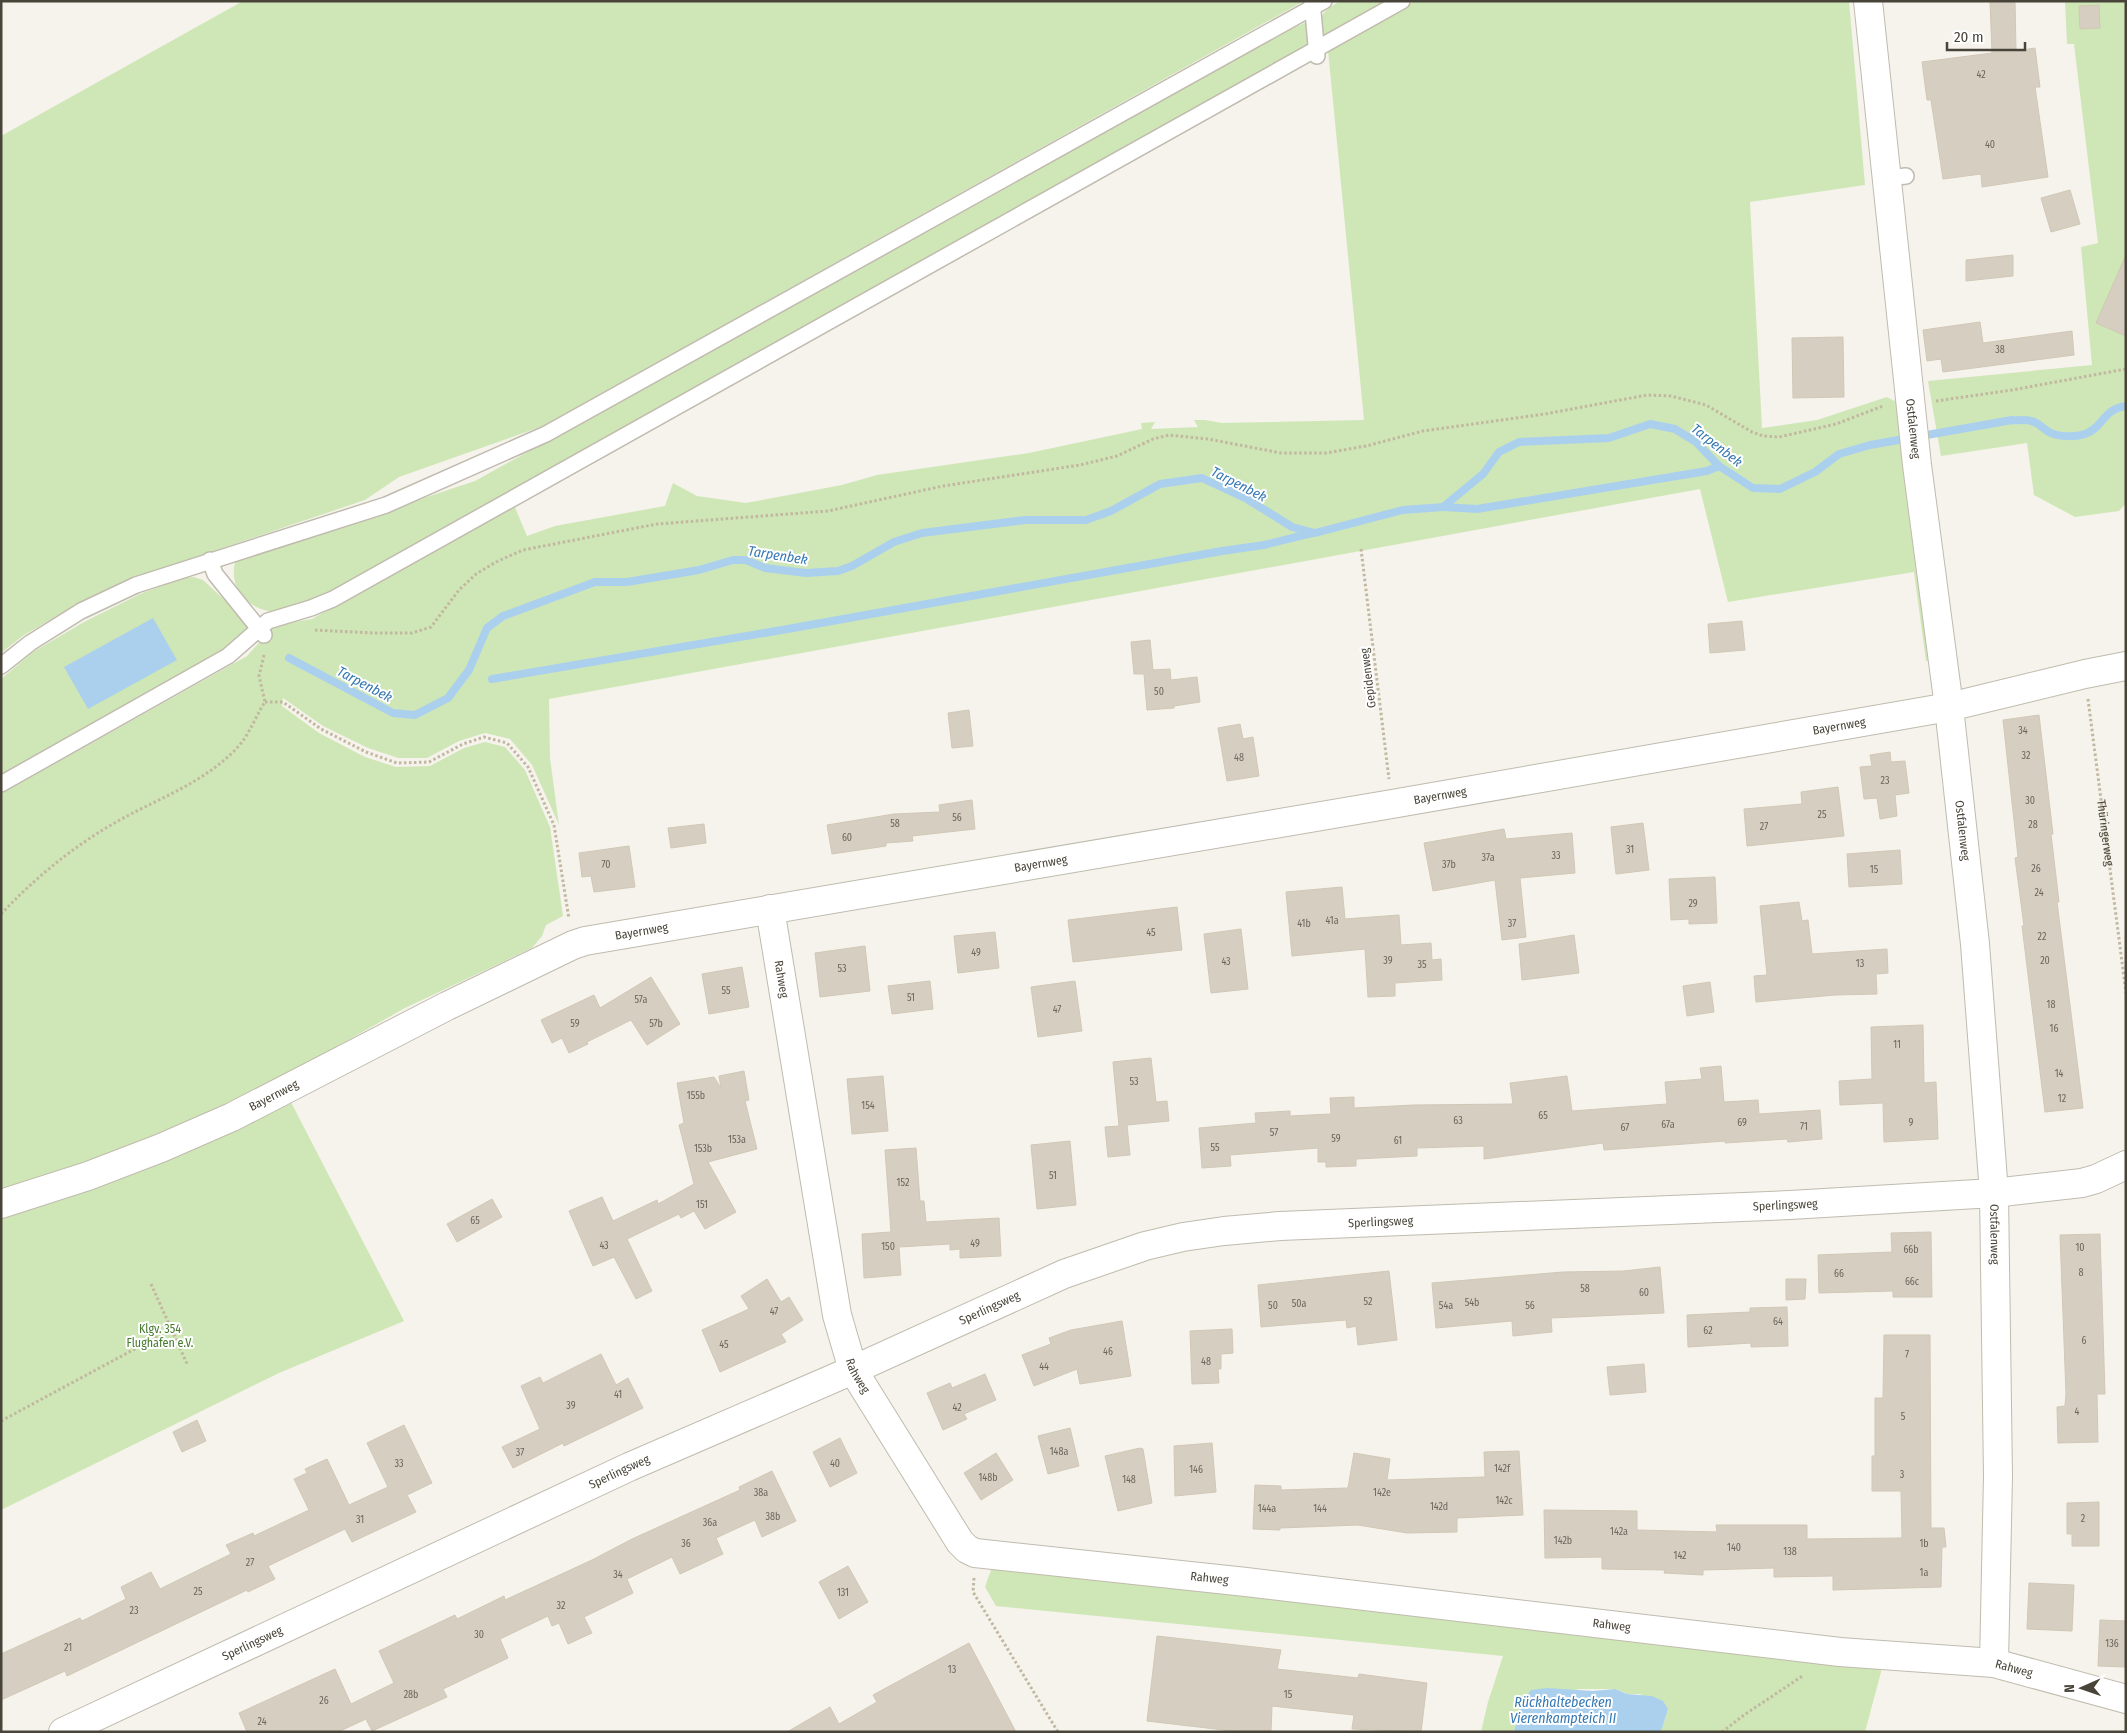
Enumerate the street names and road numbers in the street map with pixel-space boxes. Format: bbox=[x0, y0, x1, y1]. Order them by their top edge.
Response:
street label: Ostfalenweg bbox=[1903, 398, 1923, 460]
street label: Gepidenweg bbox=[1357, 647, 1379, 709]
street label: Bayernweg bbox=[1812, 715, 1867, 738]
street label: Bayernweg bbox=[1413, 784, 1468, 807]
street label: Thüringerweg bbox=[2094, 799, 2117, 867]
street label: Ostfalenweg bbox=[1952, 800, 1973, 862]
street label: Bayernweg bbox=[1013, 852, 1069, 875]
street label: Bayernweg bbox=[614, 920, 669, 943]
street label: Rahweg bbox=[772, 959, 792, 999]
street label: Bayernweg bbox=[247, 1077, 301, 1114]
street label: Sperlingsweg bbox=[1752, 1196, 1819, 1214]
street label: Ostfalenweg bbox=[1987, 1204, 2002, 1265]
street label: Sperlingsweg bbox=[1348, 1214, 1414, 1230]
street label: Sperlingsweg bbox=[957, 1288, 1022, 1328]
street label: Rahweg bbox=[843, 1357, 873, 1396]
street label: Sperlingsweg bbox=[587, 1452, 652, 1492]
street label: Rahweg bbox=[1190, 1569, 1230, 1587]
street label: Rahweg bbox=[1592, 1616, 1632, 1634]
street label: Sperlingsweg bbox=[220, 1623, 285, 1664]
street label: Rahweg bbox=[1994, 1657, 2035, 1680]

